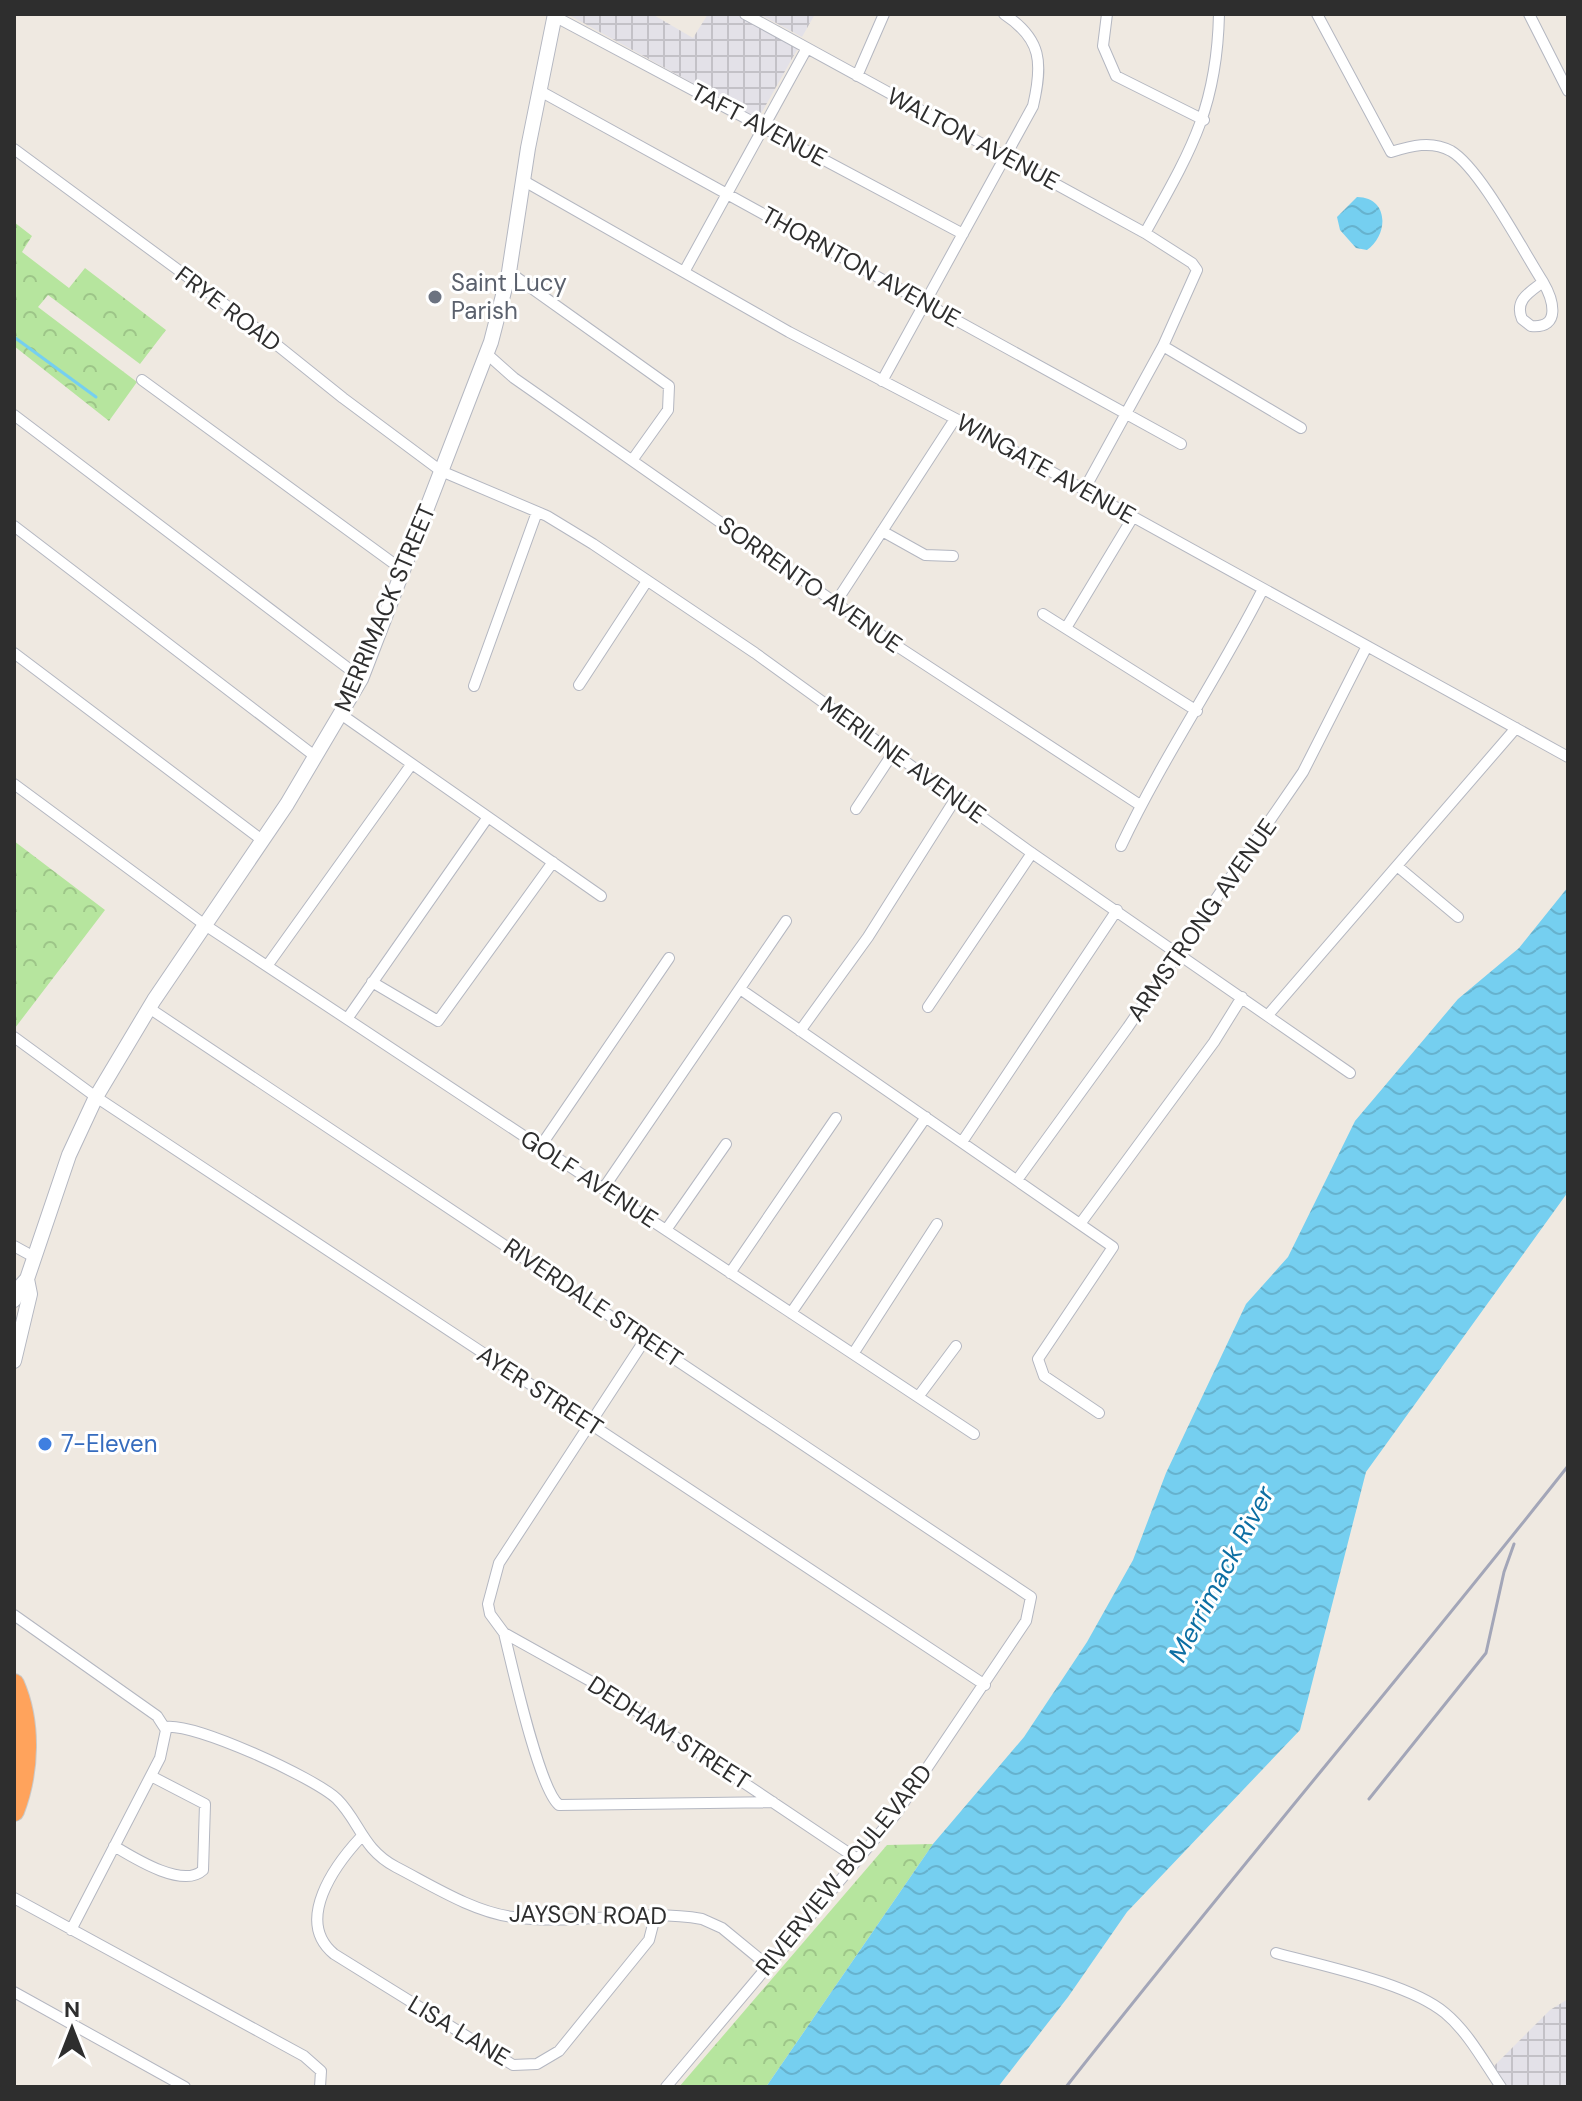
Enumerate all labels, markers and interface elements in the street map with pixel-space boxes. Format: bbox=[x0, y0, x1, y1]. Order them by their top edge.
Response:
street label: TAFT AVENUE bbox=[686, 76, 832, 173]
street label: WALTON AVENUE bbox=[882, 80, 1065, 197]
street label: THORNTON AVENUE bbox=[756, 199, 966, 334]
street label: FRYE ROAD bbox=[169, 259, 287, 358]
place label: Saint Lucy Parish bbox=[451, 267, 567, 326]
marker: Saint Lucy Parish bbox=[426, 288, 444, 306]
street label: WINGATE AVENUE bbox=[951, 406, 1141, 531]
street label: MERRIMACK STREET bbox=[327, 499, 442, 716]
street label: SORRENTO AVENUE bbox=[712, 509, 908, 660]
street label: MERILINE AVENUE bbox=[814, 689, 992, 830]
street label: ARMSTRONG AVENUE bbox=[1120, 812, 1283, 1027]
street label: GOLF AVENUE bbox=[515, 1123, 664, 1235]
street label: RIVERDALE STREET bbox=[498, 1231, 689, 1374]
street label: AYER STREET bbox=[471, 1338, 609, 1443]
place label: 7-Eleven bbox=[61, 1428, 158, 1459]
marker: 7-Eleven bbox=[36, 1435, 54, 1453]
water label: Merrimack River bbox=[1160, 1479, 1282, 1668]
street label: DEDHAM STREET bbox=[582, 1669, 756, 1797]
street label: RIVERVIEW BOULEVARD bbox=[749, 1758, 939, 1982]
street label: JAYSON ROAD bbox=[509, 1898, 667, 1931]
street label: LISA LANE bbox=[403, 1988, 516, 2073]
north arrow bbox=[32, 1989, 112, 2069]
text: N bbox=[64, 1995, 80, 2024]

